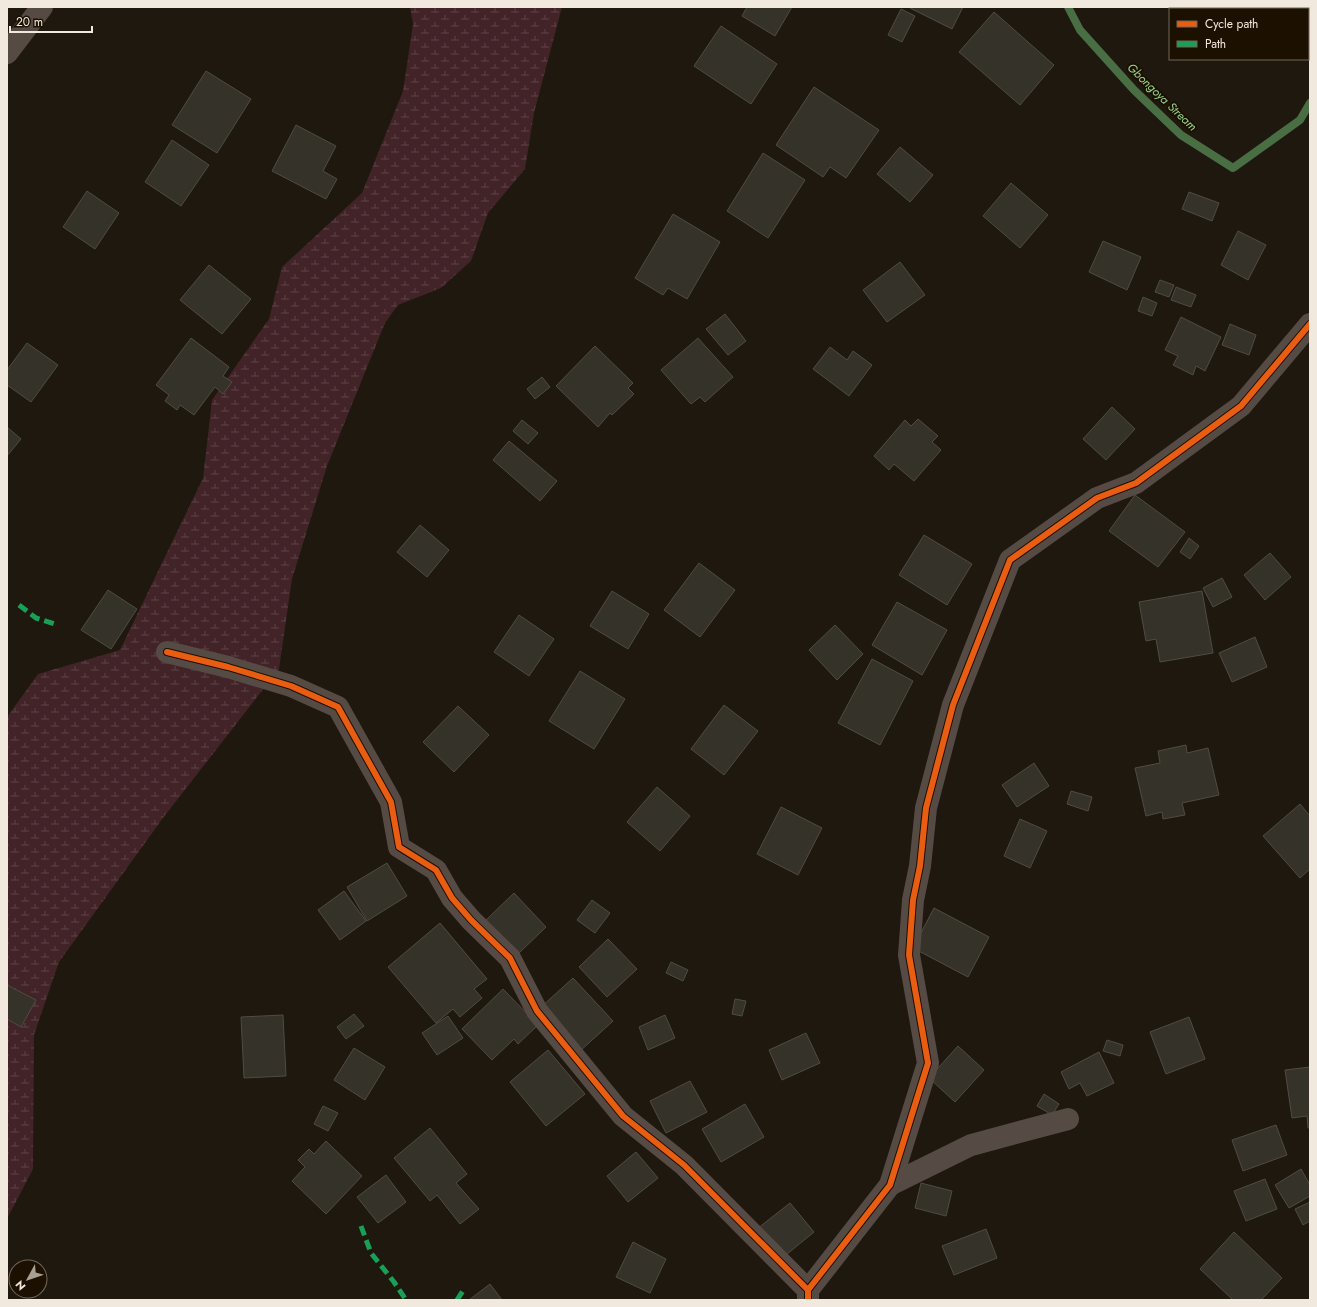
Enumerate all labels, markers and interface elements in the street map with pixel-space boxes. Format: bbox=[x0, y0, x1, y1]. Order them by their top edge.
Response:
scale bar bbox=[10, 8, 92, 34]
legend bbox=[1169, 8, 1309, 60]
text: 20 m bbox=[16, 13, 43, 31]
text: Cycle path bbox=[1205, 15, 1258, 33]
text: Path bbox=[1205, 35, 1226, 53]
water label: Gbongoya Stream bbox=[1123, 59, 1201, 135]
north arrow bbox=[8, 1259, 48, 1299]
text: N bbox=[11, 1277, 29, 1294]

